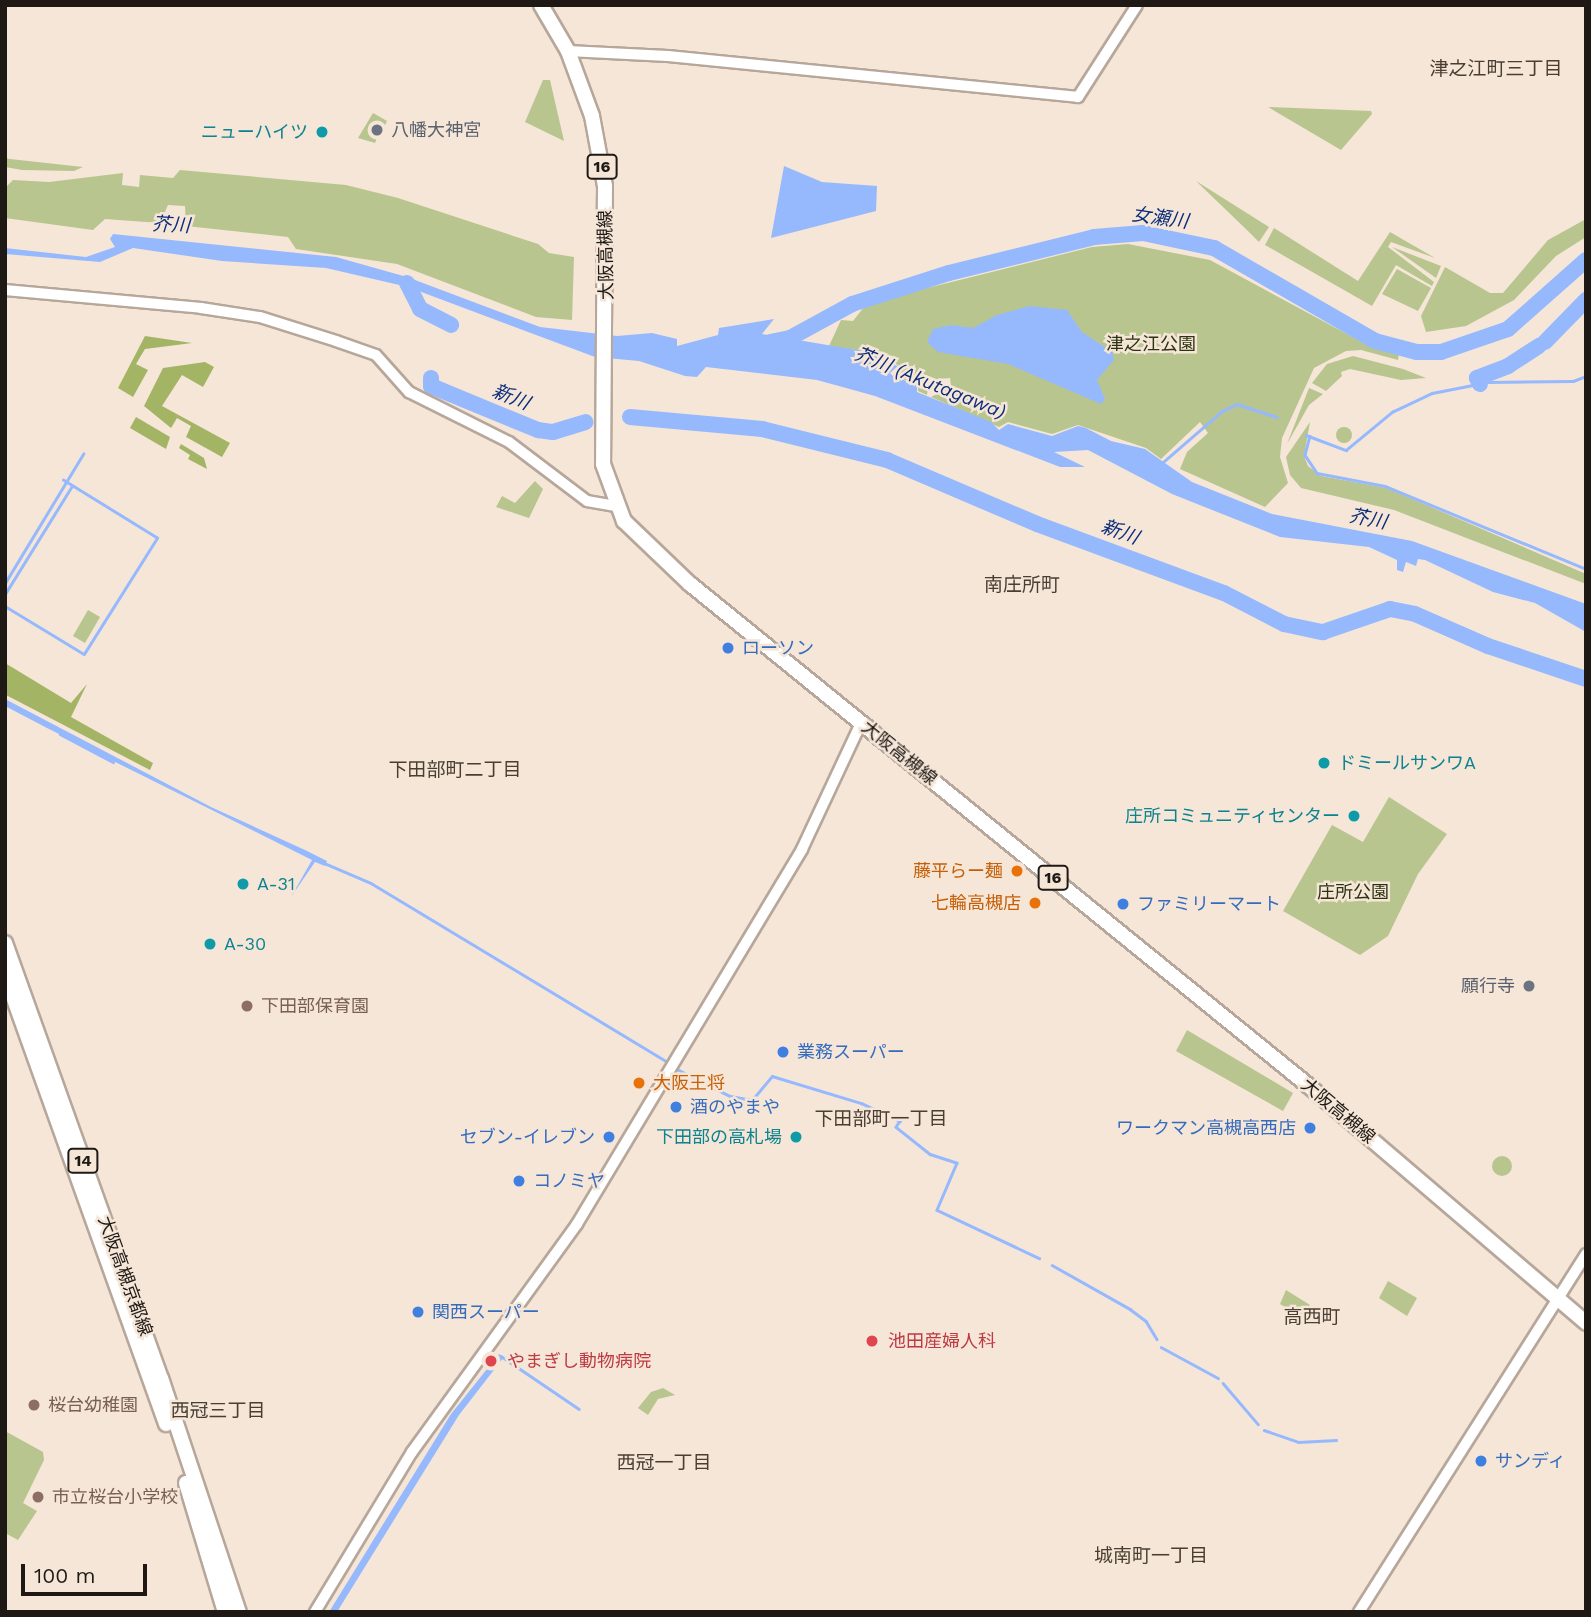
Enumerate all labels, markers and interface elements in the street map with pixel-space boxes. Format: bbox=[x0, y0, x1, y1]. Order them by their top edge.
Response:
district label: 津之江町三丁目 bbox=[1430, 58, 1562, 80]
place label: 八幡大神宮 bbox=[391, 119, 481, 141]
place label: ニューハイツ bbox=[200, 121, 308, 143]
marker: 八幡大神宮 bbox=[369, 122, 385, 138]
marker: ニューハイツ bbox=[314, 124, 330, 140]
road number: 16 bbox=[586, 154, 618, 180]
water label: 女瀬川 bbox=[1130, 203, 1190, 233]
street label: 大阪高槻線 bbox=[594, 210, 618, 300]
water label: 芥川 bbox=[151, 213, 191, 237]
park label: 津之江公園 bbox=[1106, 333, 1196, 355]
water label: 芥川 (Akutagawa) bbox=[852, 343, 1008, 423]
water label: 新川 bbox=[489, 379, 533, 415]
water label: 芥川 bbox=[1347, 504, 1389, 534]
water label: 新川 bbox=[1098, 515, 1142, 549]
district label: 南庄所町 bbox=[984, 574, 1060, 596]
place label: ローソン bbox=[742, 637, 814, 659]
marker: ローソン bbox=[720, 640, 736, 656]
street label: 大阪高槻線 bbox=[857, 716, 941, 790]
place label: ドミールサンワA bbox=[1338, 752, 1476, 774]
marker: ドミールサンワA bbox=[1316, 755, 1332, 771]
district label: 下田部町二丁目 bbox=[389, 759, 521, 781]
place label: 庄所コミュニティセンター bbox=[1124, 805, 1340, 827]
marker: 庄所コミュニティセンター bbox=[1346, 808, 1362, 824]
place label: 藤平らー麺 bbox=[913, 860, 1003, 882]
marker: 藤平らー麺 bbox=[1009, 863, 1025, 879]
road number: 16 bbox=[1037, 866, 1069, 890]
place label: A-31 bbox=[257, 873, 295, 895]
marker: A-31 bbox=[235, 876, 251, 892]
park label: 庄所公園 bbox=[1317, 881, 1389, 903]
place label: 七輪高槻店 bbox=[931, 892, 1021, 914]
place label: ファミリーマート bbox=[1137, 893, 1281, 915]
marker: 七輪高槻店 bbox=[1027, 895, 1043, 911]
marker: ファミリーマート bbox=[1115, 896, 1131, 912]
place label: A-30 bbox=[224, 933, 266, 955]
marker: A-30 bbox=[202, 936, 218, 952]
place label: 願行寺 bbox=[1461, 975, 1515, 997]
marker: 願行寺 bbox=[1521, 978, 1537, 994]
place label: 下田部保育園 bbox=[261, 995, 369, 1017]
marker: 下田部保育園 bbox=[239, 998, 255, 1014]
place label: 業務スーパー bbox=[797, 1041, 905, 1063]
marker: 業務スーパー bbox=[775, 1044, 791, 1060]
place label: 大阪王将 bbox=[653, 1072, 725, 1094]
street label: 大阪高槻線 bbox=[1297, 1074, 1379, 1148]
marker: 大阪王将 bbox=[631, 1075, 647, 1091]
place label: 酒のやまや bbox=[690, 1096, 780, 1118]
marker: 酒のやまや bbox=[668, 1099, 684, 1115]
district label: 下田部町一丁目 bbox=[815, 1108, 947, 1130]
place label: ワークマン高槻高西店 bbox=[1116, 1117, 1296, 1139]
marker: ワークマン高槻高西店 bbox=[1302, 1120, 1318, 1136]
place label: セブン-イレブン bbox=[460, 1126, 595, 1148]
place label: 下田部の高札場 bbox=[656, 1126, 782, 1148]
marker: セブン-イレブン bbox=[601, 1129, 617, 1145]
marker: 下田部の高札場 bbox=[788, 1129, 804, 1145]
road number: 14 bbox=[67, 1148, 99, 1174]
place label: コノミヤ bbox=[533, 1170, 605, 1192]
marker: コノミヤ bbox=[511, 1173, 527, 1189]
street label: 大阪高槻京都線 bbox=[93, 1213, 157, 1339]
place label: 関西スーパー bbox=[432, 1301, 540, 1323]
marker: 関西スーパー bbox=[410, 1304, 426, 1320]
district label: 高西町 bbox=[1284, 1306, 1340, 1328]
place label: 池田産婦人科 bbox=[888, 1330, 996, 1352]
marker: 池田産婦人科 bbox=[862, 1331, 882, 1351]
place label: やまぎし動物病院 bbox=[507, 1350, 651, 1372]
marker: やまぎし動物病院 bbox=[481, 1351, 501, 1371]
place label: 桜台幼稚園 bbox=[48, 1394, 138, 1416]
marker: 桜台幼稚園 bbox=[26, 1397, 42, 1413]
district label: 西冠三丁目 bbox=[171, 1400, 265, 1422]
place label: サンディ bbox=[1495, 1450, 1567, 1472]
district label: 西冠一丁目 bbox=[617, 1452, 711, 1474]
marker: サンディ bbox=[1473, 1453, 1489, 1469]
place label: 市立桜台小学校 bbox=[52, 1486, 178, 1508]
marker: 市立桜台小学校 bbox=[30, 1489, 46, 1505]
district label: 城南町一丁目 bbox=[1094, 1545, 1208, 1567]
scale bar bbox=[24, 1550, 150, 1594]
text: 100 m bbox=[34, 1563, 96, 1588]

